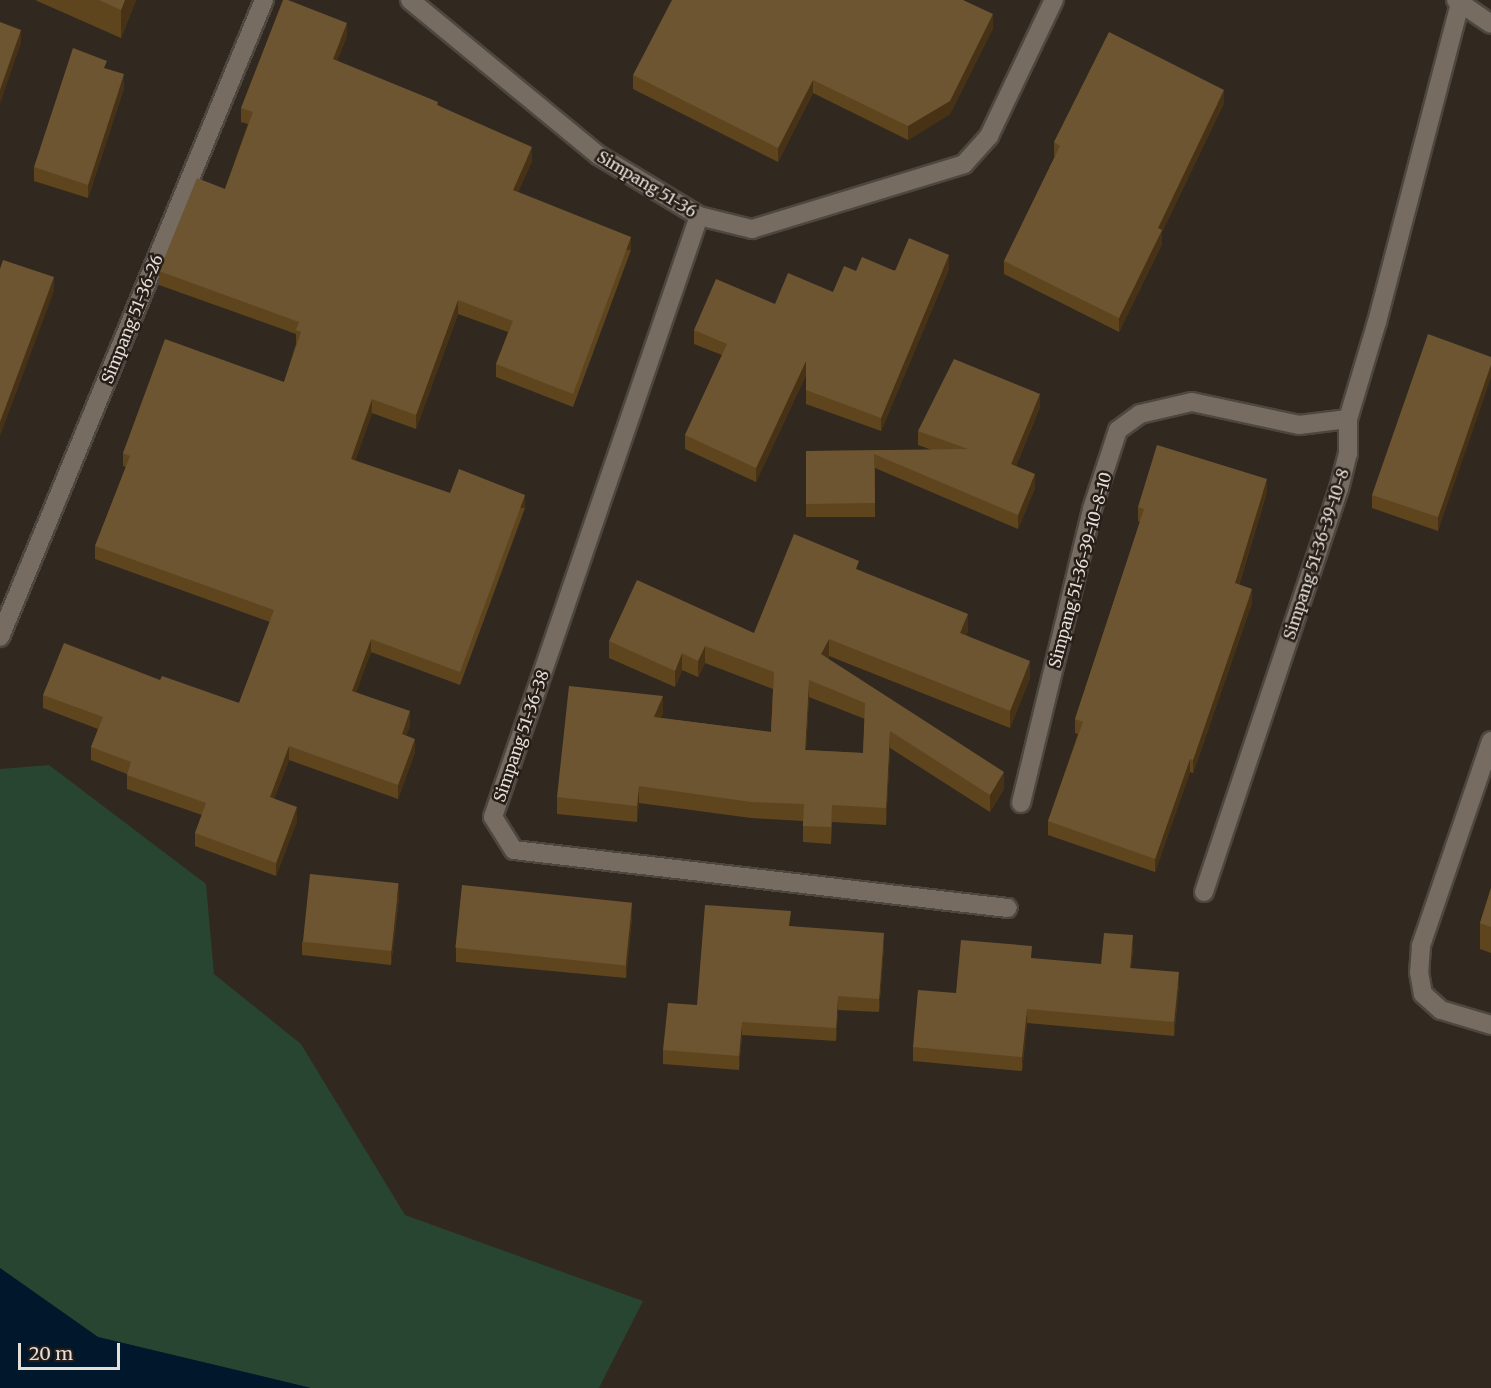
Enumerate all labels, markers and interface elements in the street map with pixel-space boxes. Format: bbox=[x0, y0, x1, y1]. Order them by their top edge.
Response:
street label: Simpang 51-36 bbox=[594, 147, 700, 221]
street label: Simpang 51-36-26 bbox=[97, 252, 167, 386]
street label: Simpang 51-36-39-10-8 bbox=[1279, 466, 1353, 642]
street label: Simpang 51-36-39-10-8-10 bbox=[1045, 470, 1115, 670]
street label: Simpang 51-36-38 bbox=[489, 668, 553, 804]
scale bar bbox=[21, 1331, 123, 1369]
text: 20 m bbox=[29, 1342, 73, 1365]

